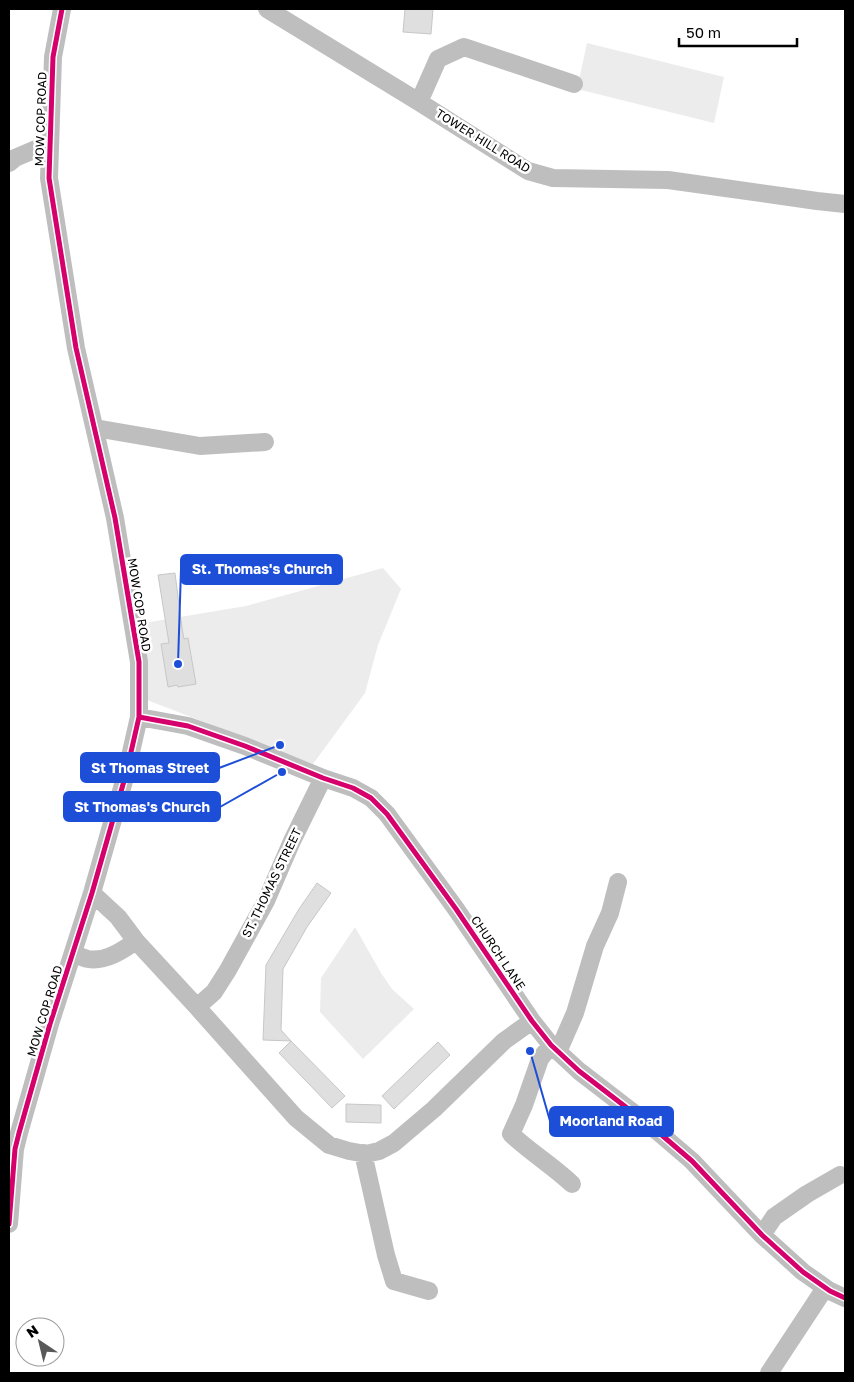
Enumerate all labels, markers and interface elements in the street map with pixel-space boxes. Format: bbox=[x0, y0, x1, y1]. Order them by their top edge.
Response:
scale bar bbox=[679, 15, 796, 47]
text: 50 m bbox=[686, 23, 721, 41]
street label: MOW COP ROAD bbox=[31, 71, 50, 167]
street label: TOWER HILL ROAD bbox=[433, 105, 533, 176]
callout: St. Thomas's Church bbox=[181, 555, 342, 584]
street label: MOW COP ROAD bbox=[125, 557, 154, 653]
text: St. Thomas's Church bbox=[192, 560, 332, 577]
callout: St Thomas Street bbox=[81, 753, 219, 782]
text: St Thomas Street bbox=[91, 759, 209, 776]
callout: St Thomas's Church bbox=[64, 792, 220, 821]
text: St Thomas's Church bbox=[74, 798, 210, 815]
street label: ST. THOMAS STREET bbox=[239, 825, 305, 940]
street label: CHURCH LANE bbox=[468, 913, 529, 993]
street label: MOW COP ROAD bbox=[23, 963, 66, 1058]
callout: Moorland Road bbox=[550, 1107, 673, 1136]
text: Moorland Road bbox=[560, 1112, 662, 1129]
north arrow bbox=[15, 1317, 65, 1367]
text: N bbox=[23, 1321, 41, 1341]

